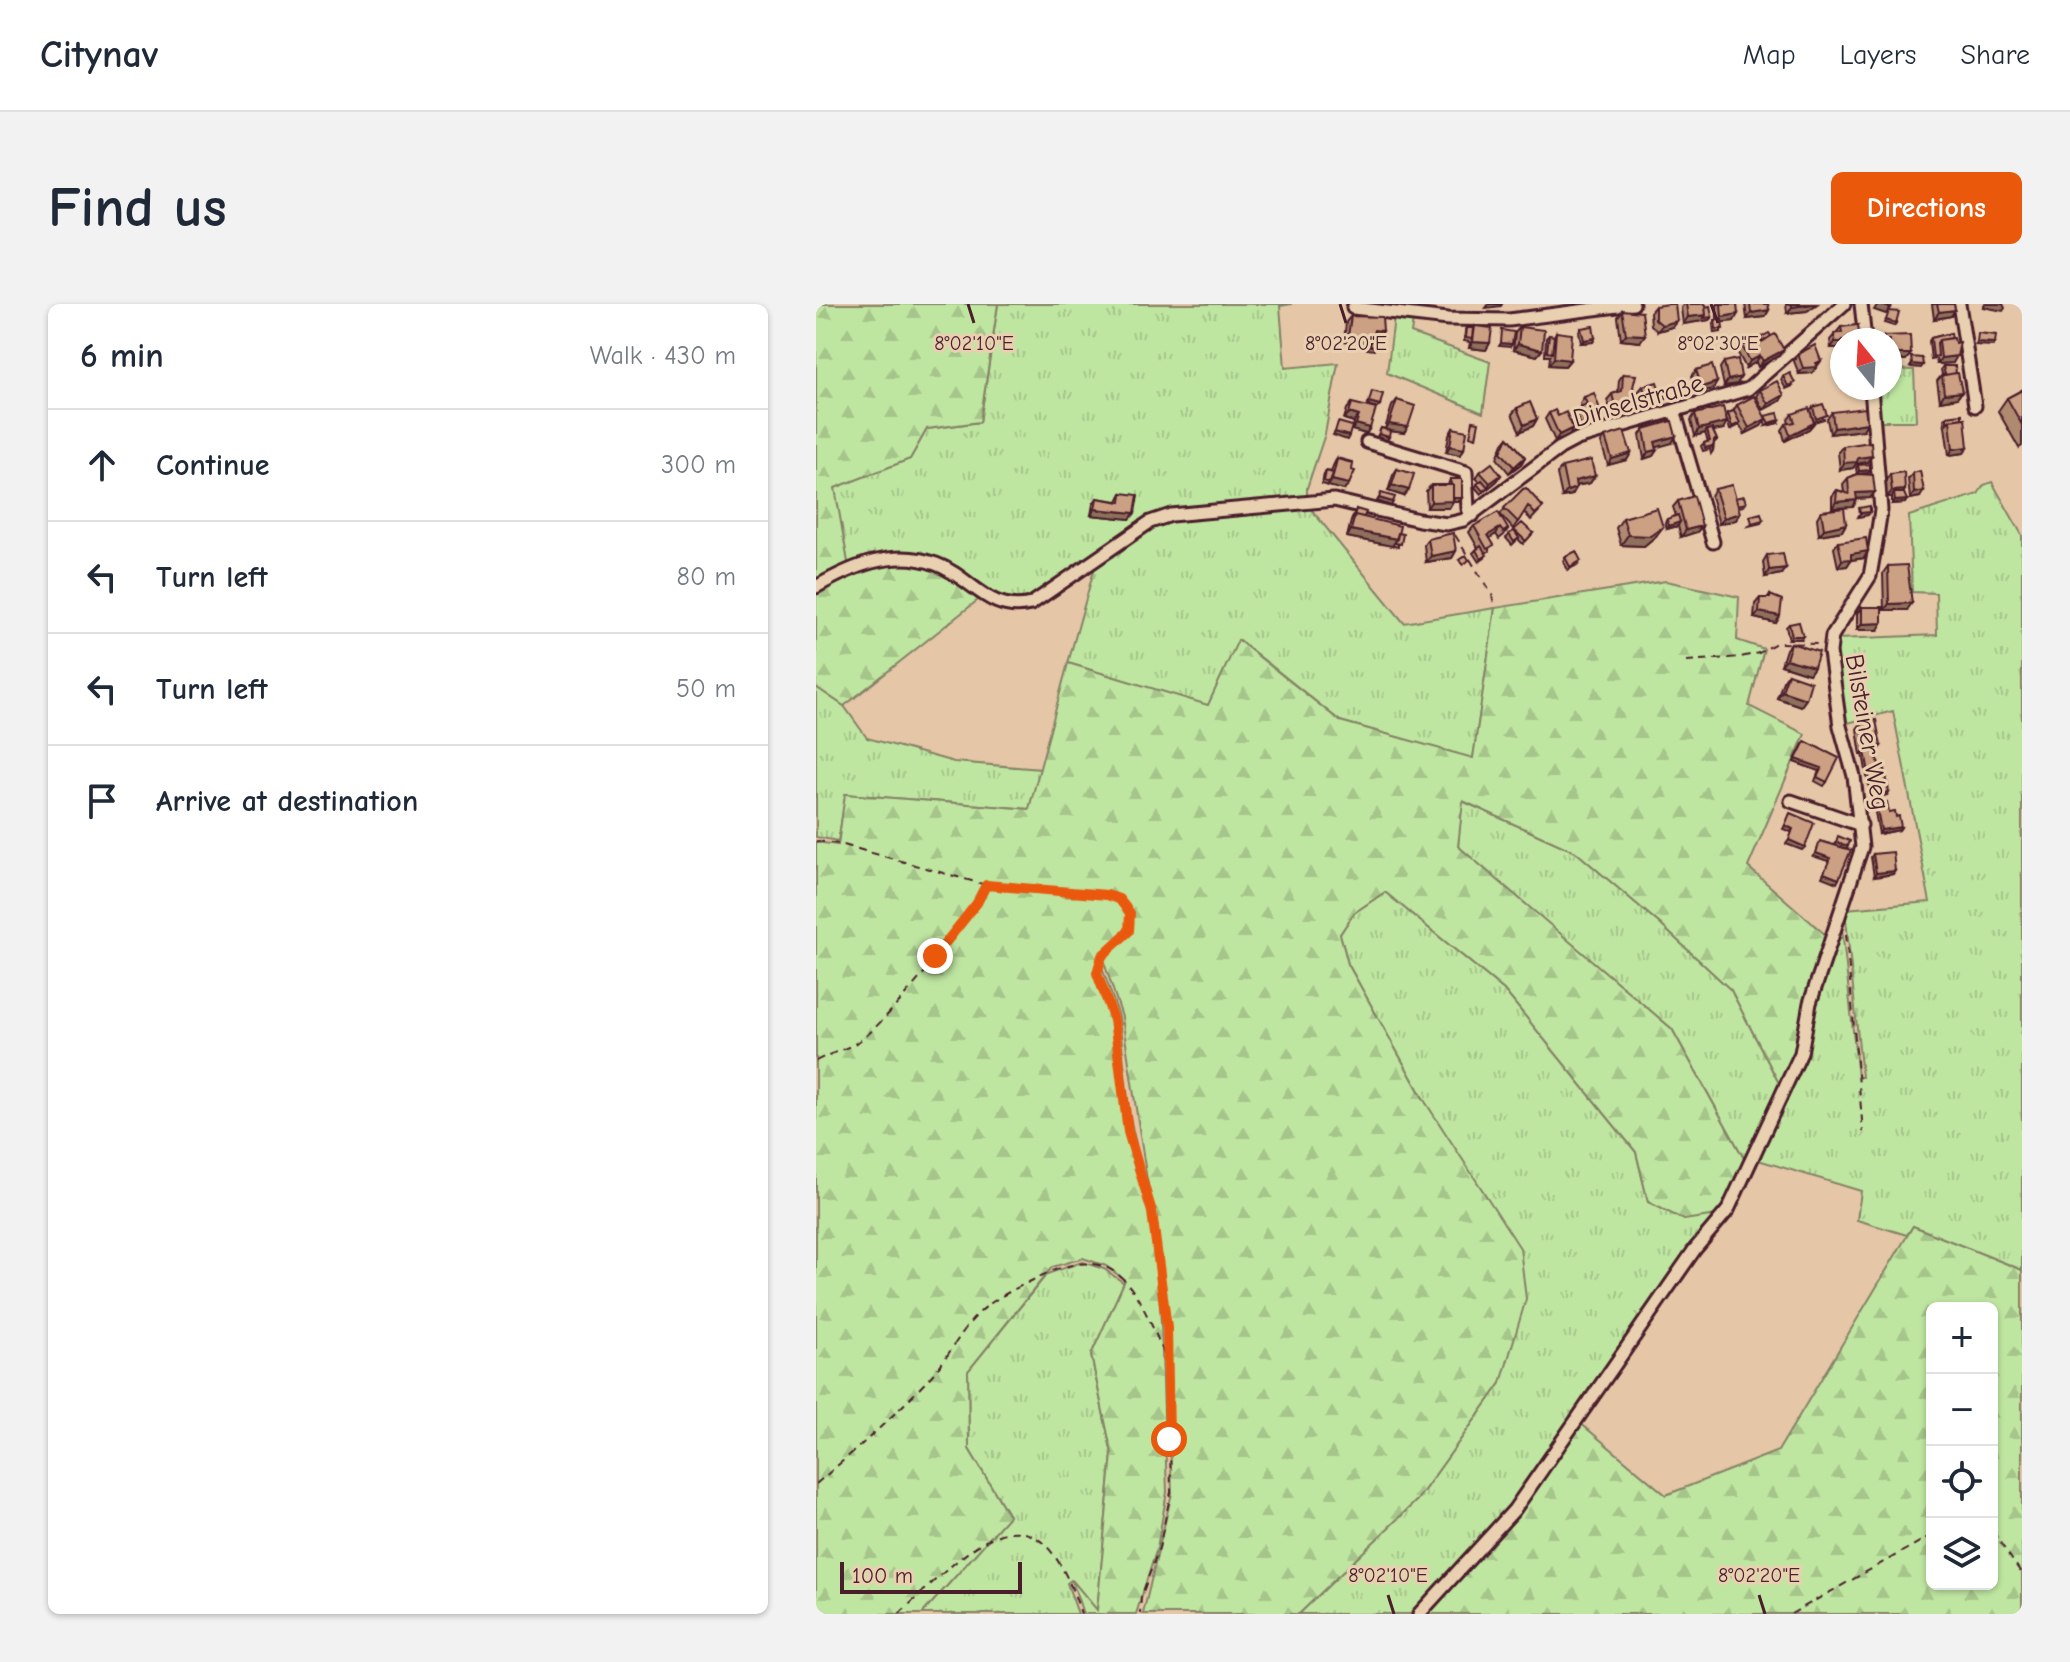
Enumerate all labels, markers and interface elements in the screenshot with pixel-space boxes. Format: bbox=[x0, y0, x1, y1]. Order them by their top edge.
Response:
text: Citynav bbox=[40, 33, 158, 77]
text: Map bbox=[1743, 39, 1796, 71]
text: Layers bbox=[1840, 39, 1916, 71]
text: Share bbox=[1960, 39, 2030, 71]
button: Directions bbox=[1831, 172, 2022, 244]
text: Find us bbox=[48, 176, 227, 240]
north arrow bbox=[1830, 328, 1902, 400]
text: 8°02'10"E bbox=[934, 332, 1014, 355]
text: 8°02'20"E bbox=[1305, 332, 1387, 355]
text: 8°02'30"E bbox=[1677, 332, 1759, 355]
text: 6 min bbox=[80, 336, 164, 376]
text: Walk · 430 m bbox=[590, 341, 736, 371]
street label: Dinselstraße bbox=[1570, 368, 1707, 434]
icon: ahead bbox=[80, 443, 124, 487]
text: Continue bbox=[156, 448, 270, 483]
text: 300 m bbox=[661, 450, 736, 480]
icon: left bbox=[80, 555, 124, 599]
text: Turn left bbox=[156, 560, 268, 595]
text: 80 m bbox=[677, 562, 736, 592]
street label: Bilsteiner Weg bbox=[1839, 652, 1896, 813]
icon: left bbox=[80, 667, 124, 711]
text: Turn left bbox=[156, 672, 268, 707]
text: 50 m bbox=[676, 674, 736, 704]
icon: arrive bbox=[80, 779, 124, 823]
text: Arrive at destination bbox=[156, 784, 418, 819]
route end bbox=[917, 938, 953, 974]
map controls bbox=[1926, 1302, 1998, 1590]
button: + bbox=[1926, 1302, 1998, 1374]
button: − bbox=[1926, 1374, 1998, 1446]
route start bbox=[1151, 1421, 1187, 1457]
button: locate bbox=[1926, 1446, 1998, 1518]
button: layers bbox=[1926, 1518, 1998, 1590]
scale bar bbox=[840, 1558, 1022, 1594]
text: 100 m bbox=[852, 1563, 913, 1589]
text: 8°02'10"E bbox=[1348, 1564, 1428, 1587]
text: 8°02'20"E bbox=[1718, 1564, 1800, 1587]

